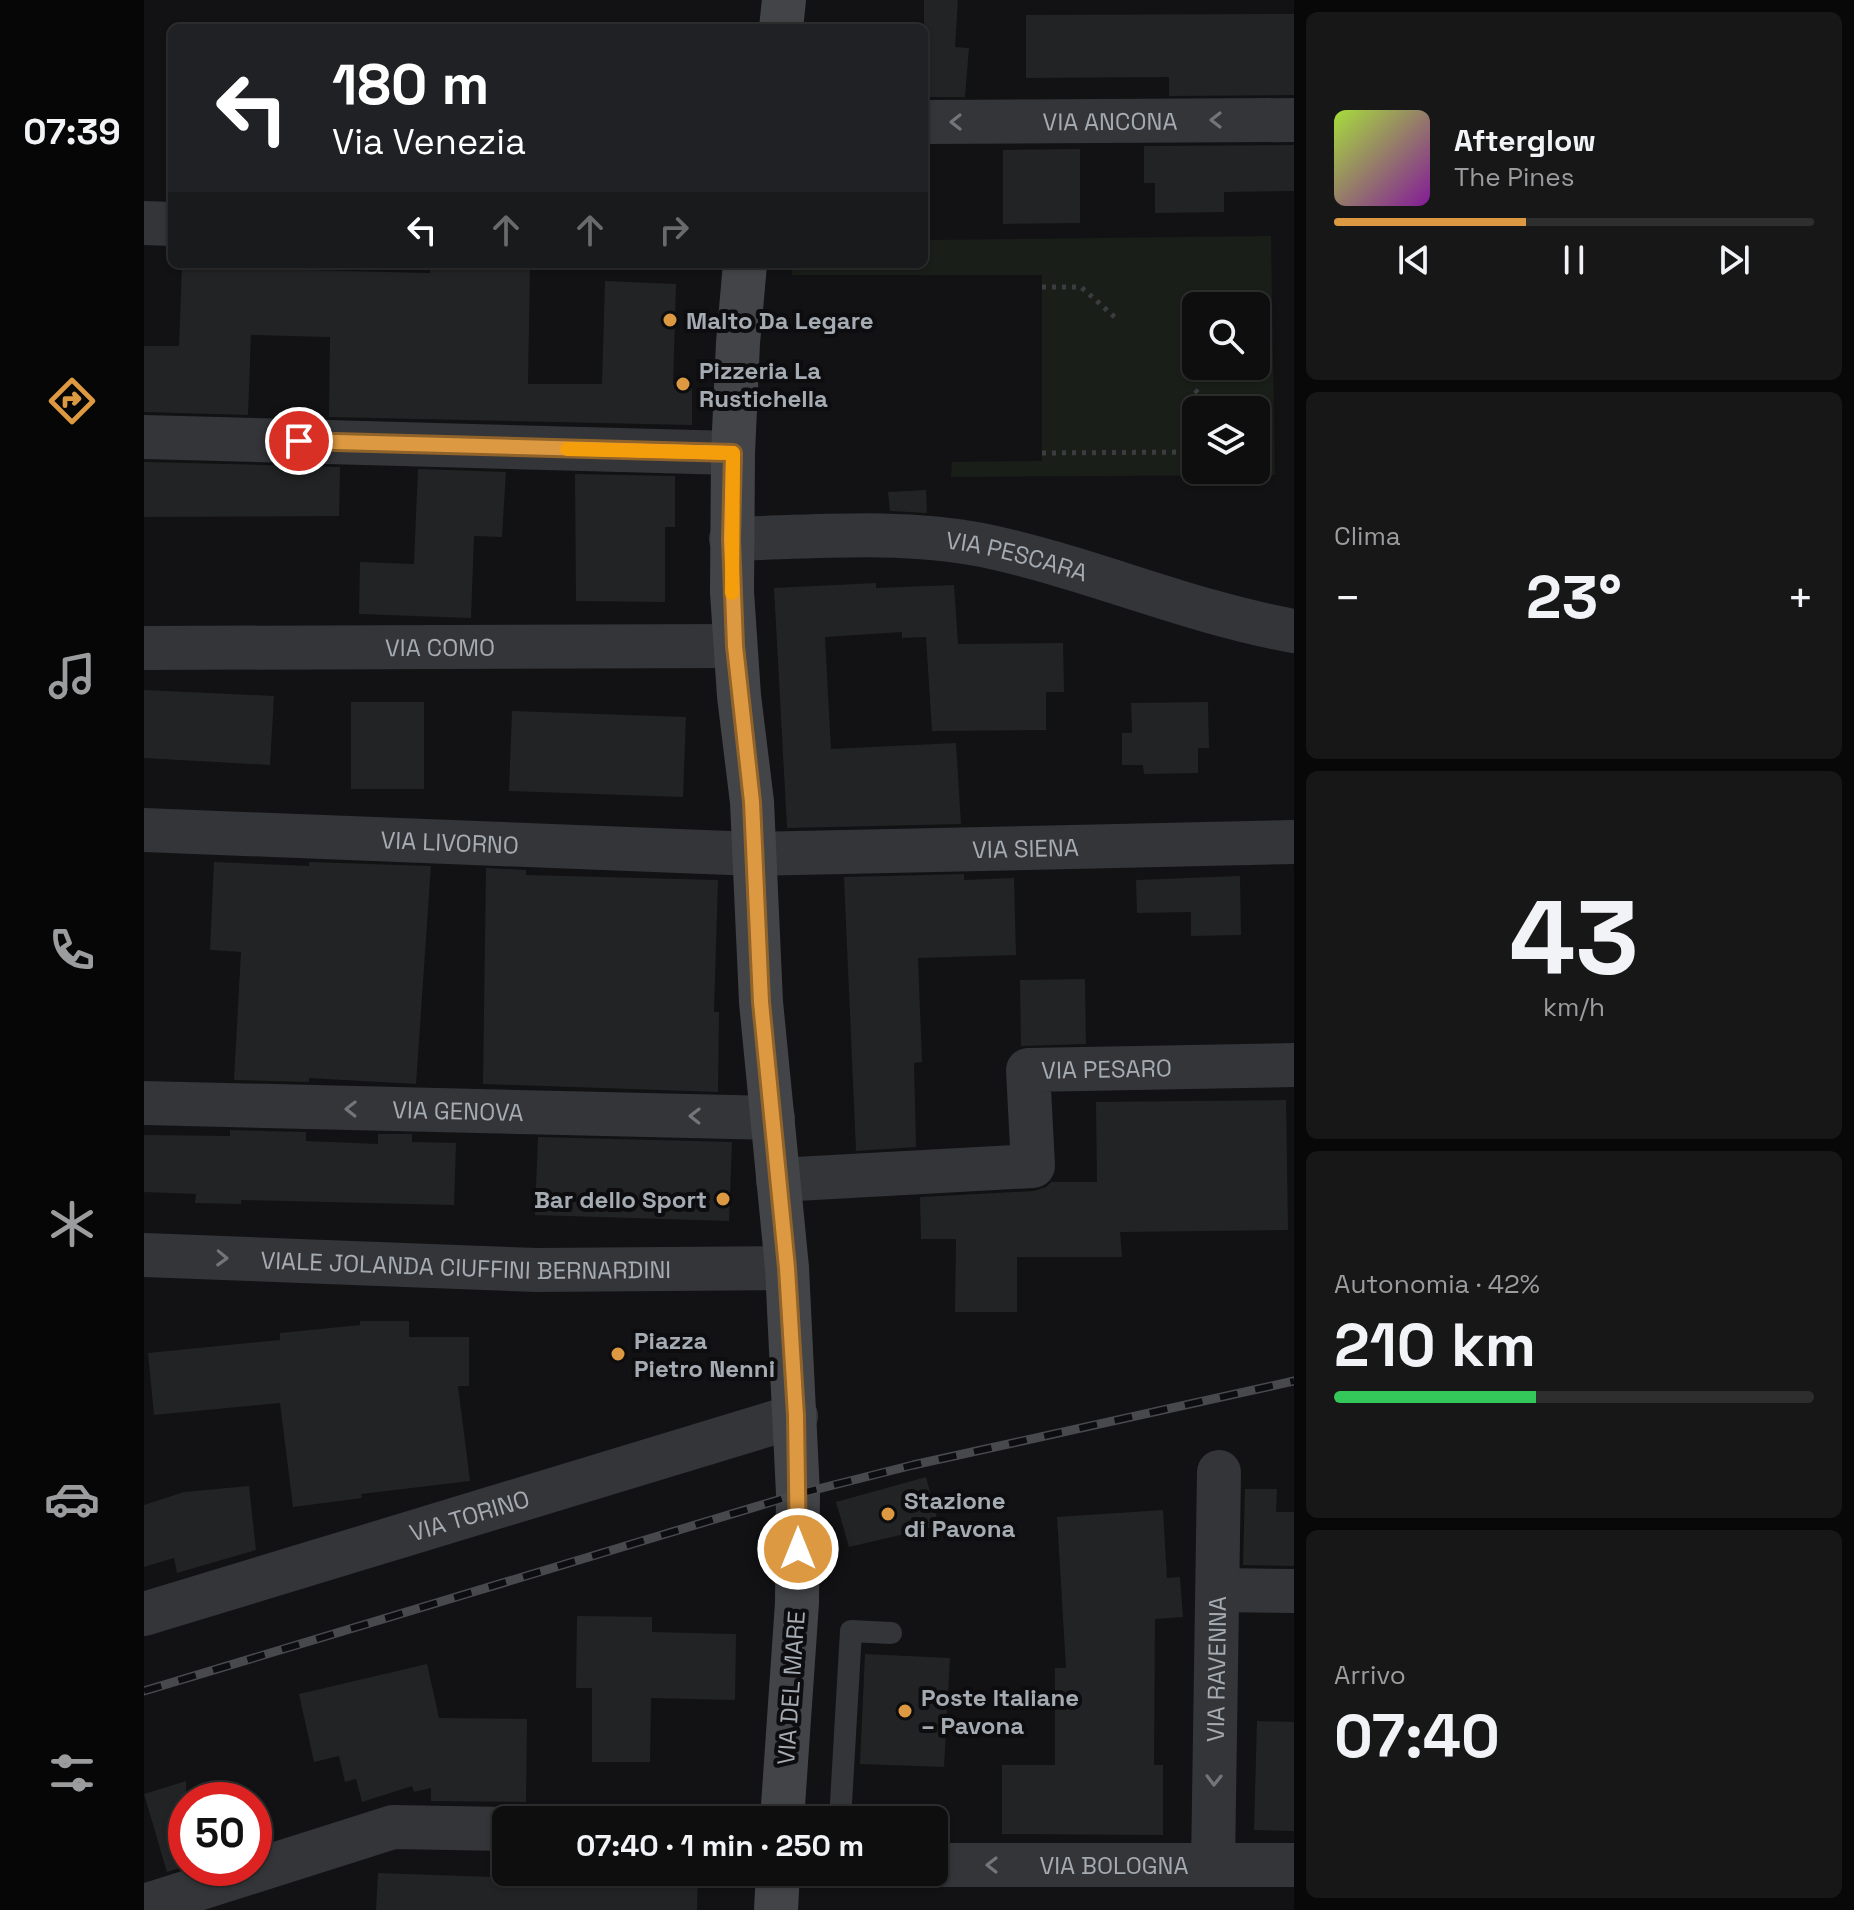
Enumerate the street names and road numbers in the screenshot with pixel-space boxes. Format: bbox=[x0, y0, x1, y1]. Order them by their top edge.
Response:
street label: VIA ANCONA bbox=[1042, 105, 1178, 137]
street label: VIA PESCARA bbox=[944, 524, 1092, 588]
street label: VIA COMO bbox=[385, 631, 495, 663]
street label: VIA LIVORNO bbox=[380, 824, 520, 860]
street label: VIA SIENA bbox=[972, 831, 1079, 865]
street label: VIA PESARO bbox=[1041, 1052, 1172, 1085]
street label: VIA GENOVA bbox=[392, 1093, 524, 1128]
street label: VIALE JOLANDA CIUFFINI BERNARDINI bbox=[260, 1244, 671, 1286]
street label: VIA TORINO bbox=[406, 1482, 533, 1548]
street label: VIA RAVENNA bbox=[1199, 1596, 1233, 1742]
street label: VIA DEL MARE bbox=[770, 1610, 812, 1766]
street label: VIA BOLOGNA bbox=[1039, 1850, 1189, 1881]

